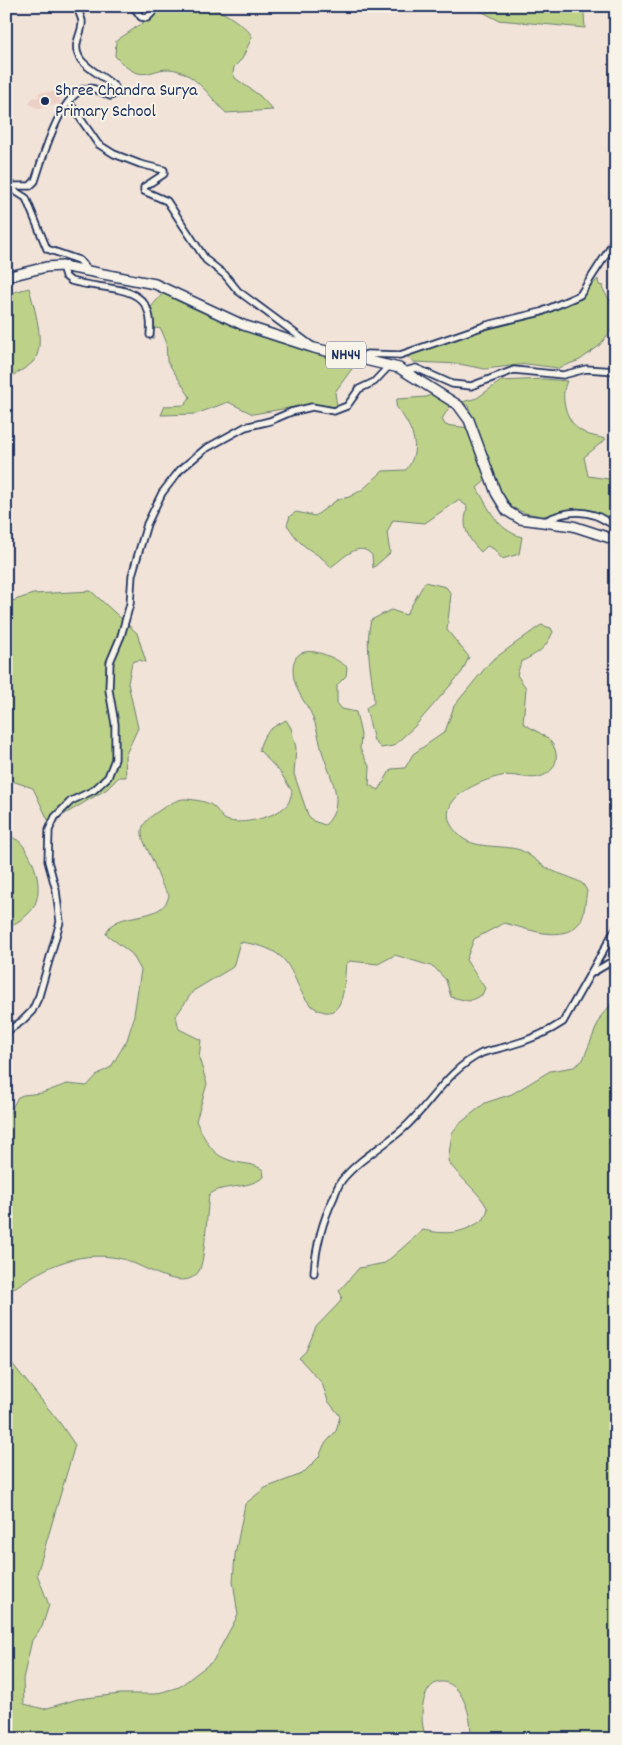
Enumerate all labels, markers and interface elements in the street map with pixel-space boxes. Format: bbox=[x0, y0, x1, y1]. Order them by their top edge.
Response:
place label: Shree Chandra Surya Primary School bbox=[55, 79, 198, 125]
marker: Shree Chandra Surya Primary School bbox=[39, 95, 51, 107]
road number: NH44 bbox=[326, 342, 366, 368]

